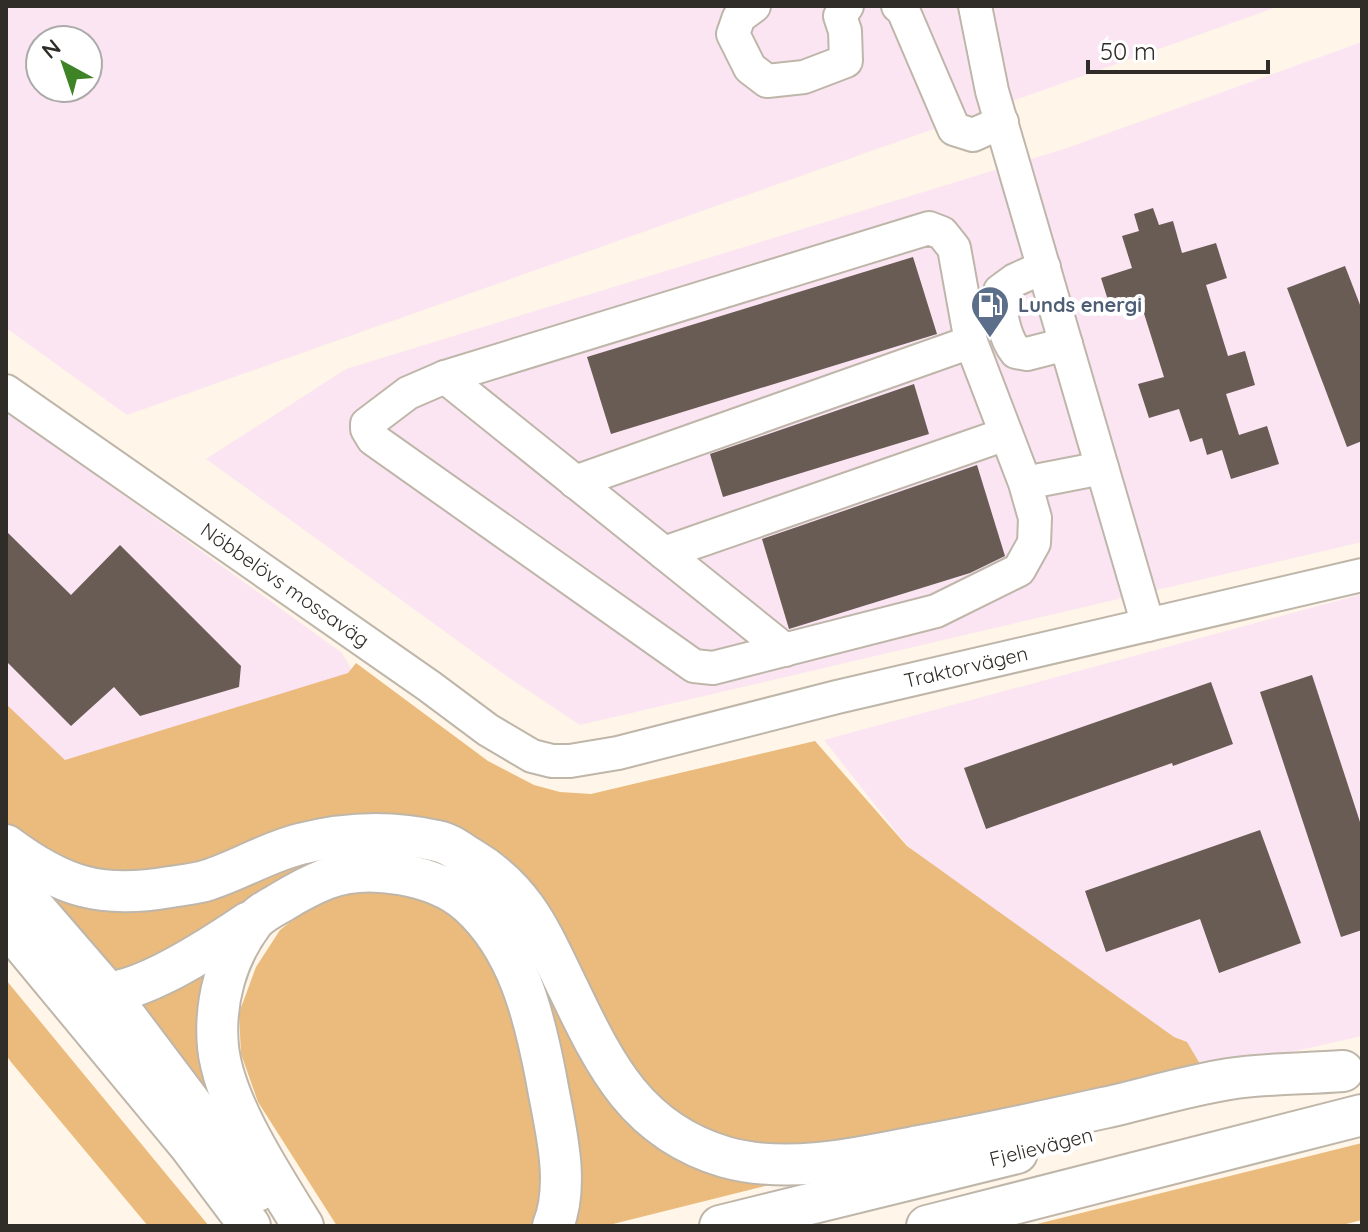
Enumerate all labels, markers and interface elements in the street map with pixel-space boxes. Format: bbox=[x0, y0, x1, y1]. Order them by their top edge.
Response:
north arrow bbox=[24, 24, 104, 104]
scale bar bbox=[1088, 24, 1268, 74]
text: N bbox=[36, 33, 66, 65]
text: 50 m bbox=[1100, 36, 1156, 66]
fuel station icon: Lunds energi bbox=[969, 284, 1011, 339]
place label: Lunds energi bbox=[1018, 292, 1142, 317]
street label: Nöbbelövs mossaväg bbox=[196, 517, 375, 652]
street label: Traktorvägen bbox=[902, 640, 1030, 693]
street label: Fjelievägen bbox=[987, 1122, 1095, 1171]

